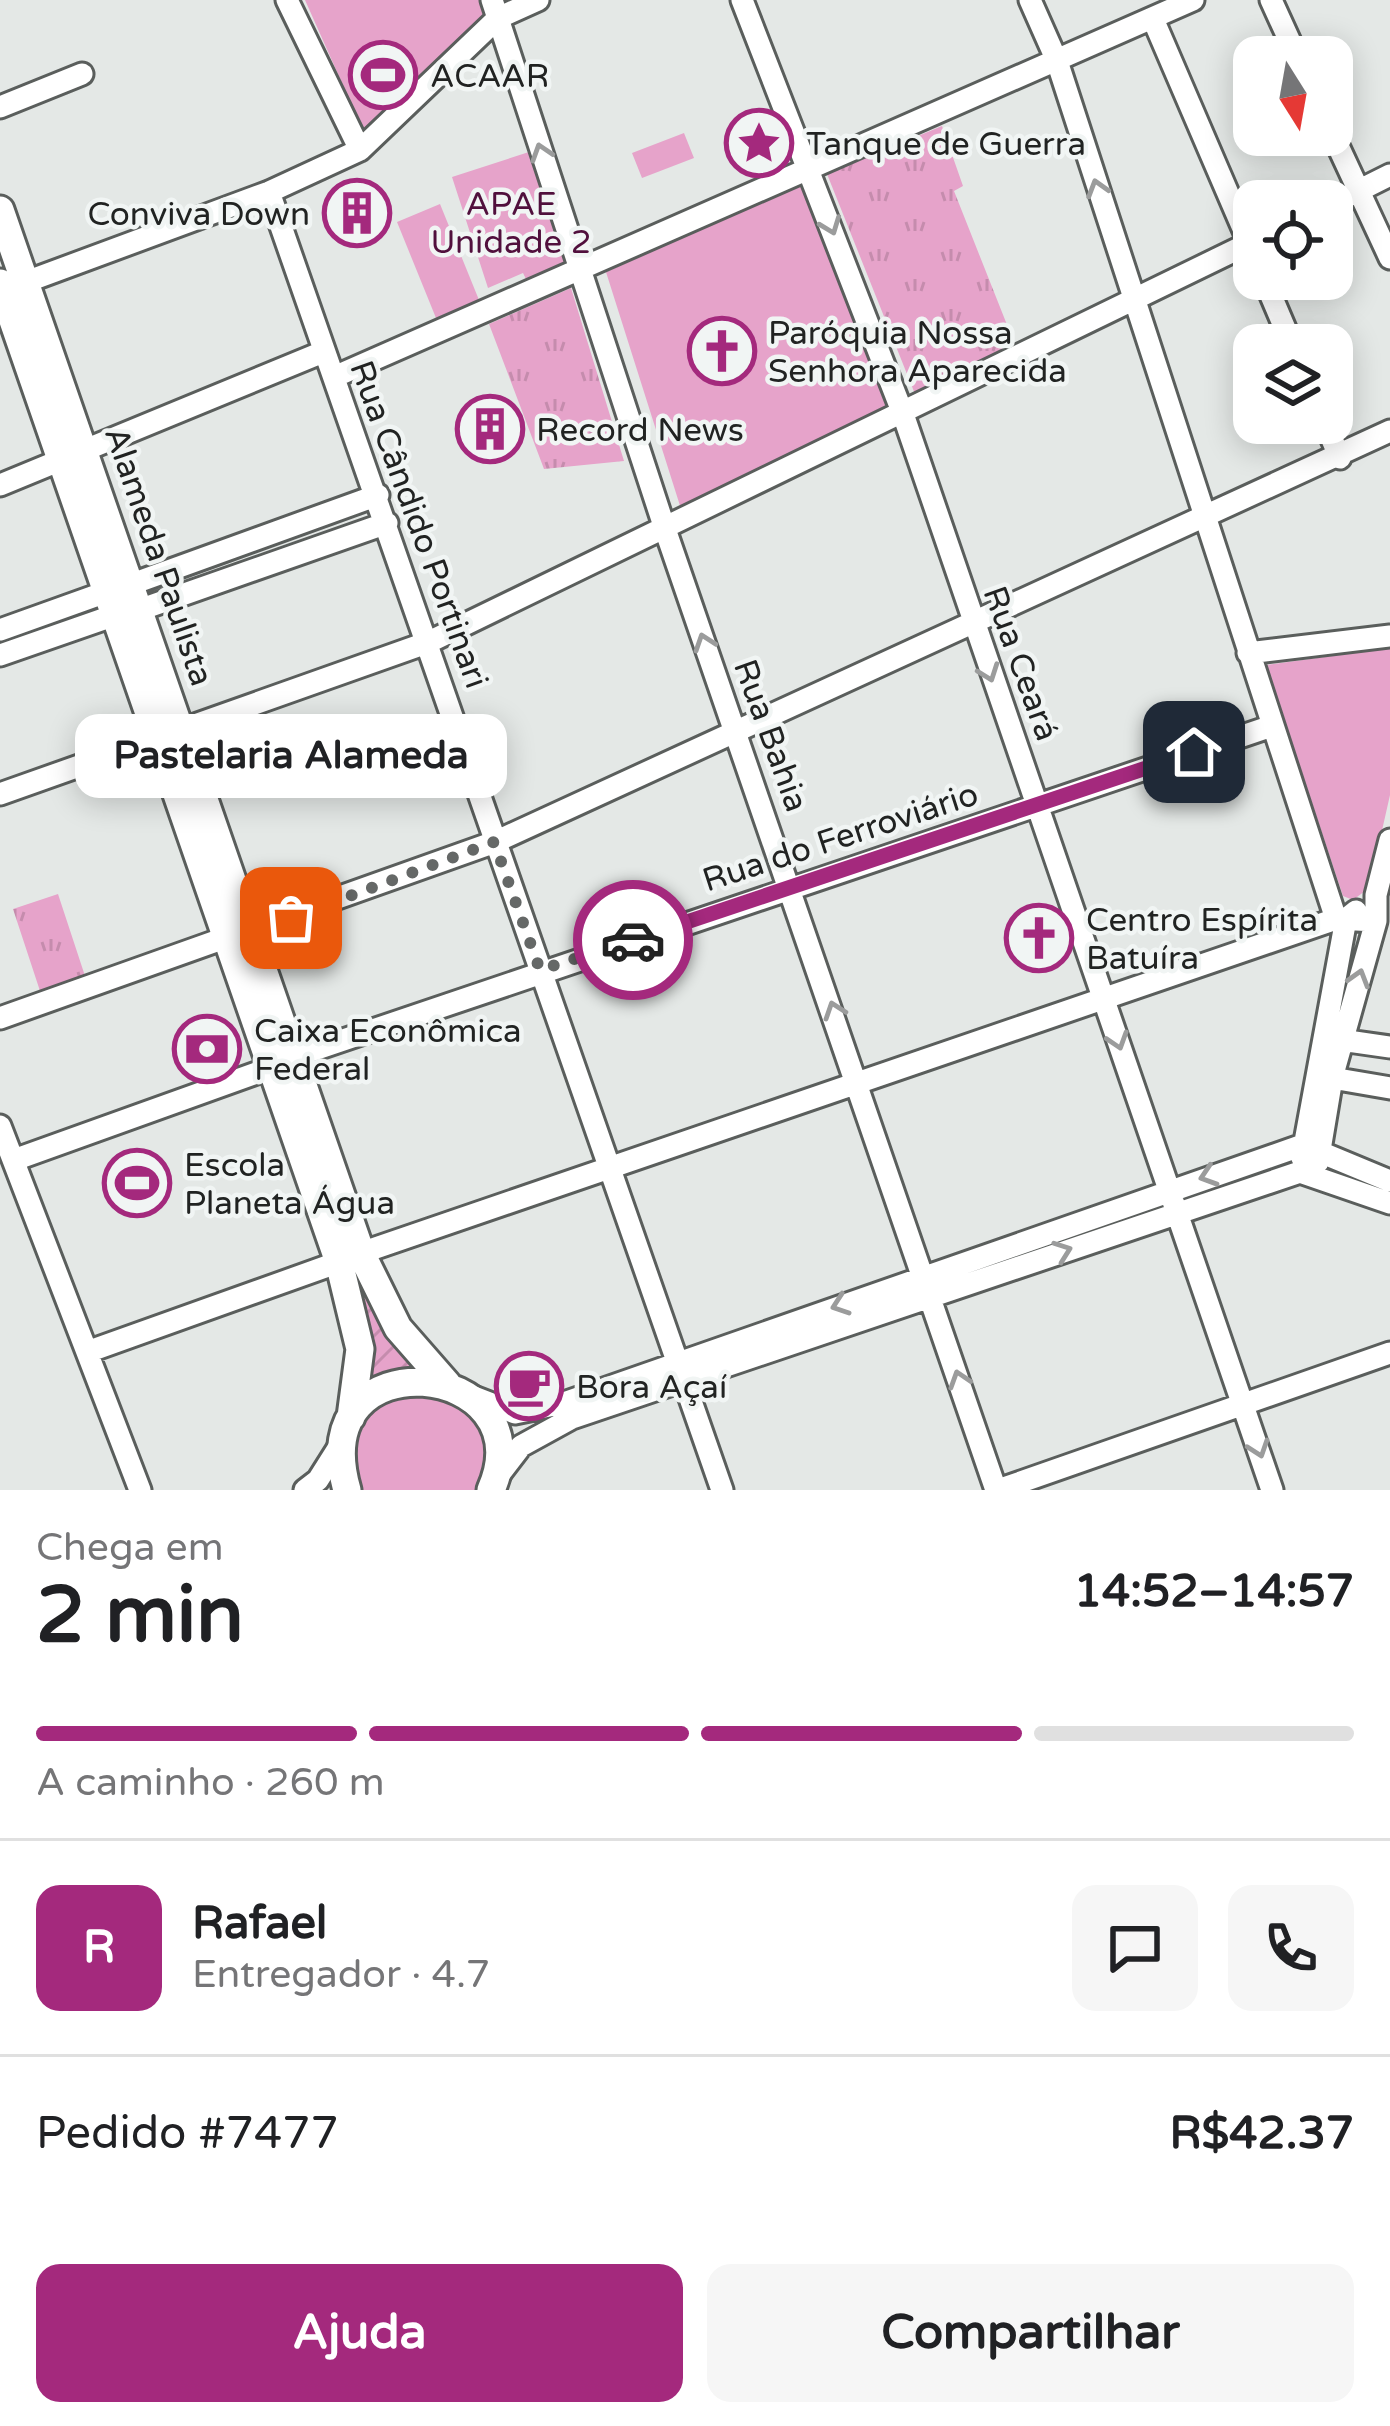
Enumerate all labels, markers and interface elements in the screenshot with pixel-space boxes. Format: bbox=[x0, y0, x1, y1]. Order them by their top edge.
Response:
north arrow bbox=[1233, 36, 1353, 156]
map controls bbox=[1233, 36, 1353, 444]
sports icon: ACAAR bbox=[348, 40, 418, 110]
place label: ACAAR bbox=[430, 57, 549, 96]
place icon: Tanque de Guerra bbox=[724, 108, 794, 178]
place label: Tanque de Guerra bbox=[806, 125, 1086, 164]
one-way arrow bbox=[530, 142, 555, 163]
building icon: Conviva Down bbox=[322, 178, 392, 248]
one-way arrow bbox=[1086, 178, 1111, 199]
button: locate bbox=[1233, 180, 1353, 300]
park label: APAE Unidade 2 bbox=[431, 185, 591, 262]
place label: Conviva Down bbox=[87, 195, 310, 234]
one-way arrow bbox=[817, 214, 842, 235]
place label: Paróquia Nossa Senhora Aparecida bbox=[768, 314, 1067, 391]
church icon: Paróquia Nossa Senhora Aparecida bbox=[687, 316, 757, 386]
button: layers bbox=[1233, 324, 1353, 444]
street label: Rua Cândido Portinari bbox=[341, 355, 496, 694]
building icon: Record News bbox=[455, 394, 525, 464]
place label: Record News bbox=[536, 411, 744, 450]
street label: Alameda Paulista bbox=[96, 422, 221, 691]
street label: Rua Ceará bbox=[975, 581, 1067, 746]
one-way arrow bbox=[694, 633, 718, 654]
street label: Rua Bahia bbox=[725, 654, 816, 817]
one-way arrow bbox=[975, 661, 1000, 682]
pin bbox=[1143, 701, 1245, 803]
callout: Pastelaria Alameda bbox=[75, 714, 507, 798]
icon: home bbox=[1161, 719, 1227, 785]
text: Pastelaria Alameda bbox=[113, 732, 469, 779]
street label: Rua do Ferroviário bbox=[698, 774, 983, 900]
pin bbox=[240, 867, 342, 969]
courier bbox=[573, 880, 693, 1000]
icon: bag bbox=[258, 885, 324, 951]
place label: Centro Espírita Batuíra bbox=[1086, 901, 1318, 978]
church icon: Centro Espírita Batuíra bbox=[1004, 903, 1074, 973]
icon: car bbox=[600, 907, 666, 973]
one-way arrow bbox=[1345, 968, 1370, 989]
one-way arrow bbox=[824, 1000, 848, 1021]
place label: Caixa Econômica Federal bbox=[254, 1012, 522, 1089]
bank icon: Caixa Econômica Federal bbox=[172, 1014, 242, 1084]
one-way arrow bbox=[1103, 1030, 1128, 1051]
place label: Escola Planeta Água bbox=[184, 1146, 395, 1223]
sports icon: Escola Planeta Água bbox=[102, 1148, 172, 1218]
one-way arrow bbox=[1198, 1162, 1219, 1187]
one-way arrow bbox=[1052, 1241, 1073, 1265]
one-way arrow bbox=[830, 1291, 851, 1316]
cafe icon: Bora Açaí bbox=[494, 1351, 564, 1421]
place label: Bora Açaí bbox=[576, 1368, 727, 1407]
one-way arrow bbox=[949, 1369, 974, 1390]
one-way arrow bbox=[1244, 1438, 1269, 1459]
text: Chega em bbox=[36, 1524, 223, 1571]
text: 14:52–14:57 bbox=[1074, 1565, 1354, 1619]
text: 2 min bbox=[36, 1569, 244, 1663]
text: A caminho · 260 m bbox=[36, 1759, 385, 1806]
button: chat bbox=[1072, 1885, 1198, 2011]
button: phone bbox=[1228, 1885, 1354, 2011]
text: Rafael bbox=[192, 1897, 327, 1951]
text: R bbox=[83, 1921, 115, 1975]
text: Entregador · 4.7 bbox=[192, 1951, 490, 1998]
text: Pedido #7477 bbox=[36, 2107, 339, 2161]
text: R$42.37 bbox=[1169, 2107, 1354, 2161]
button: Ajuda bbox=[36, 2264, 683, 2402]
button: Compartilhar bbox=[707, 2264, 1354, 2402]

